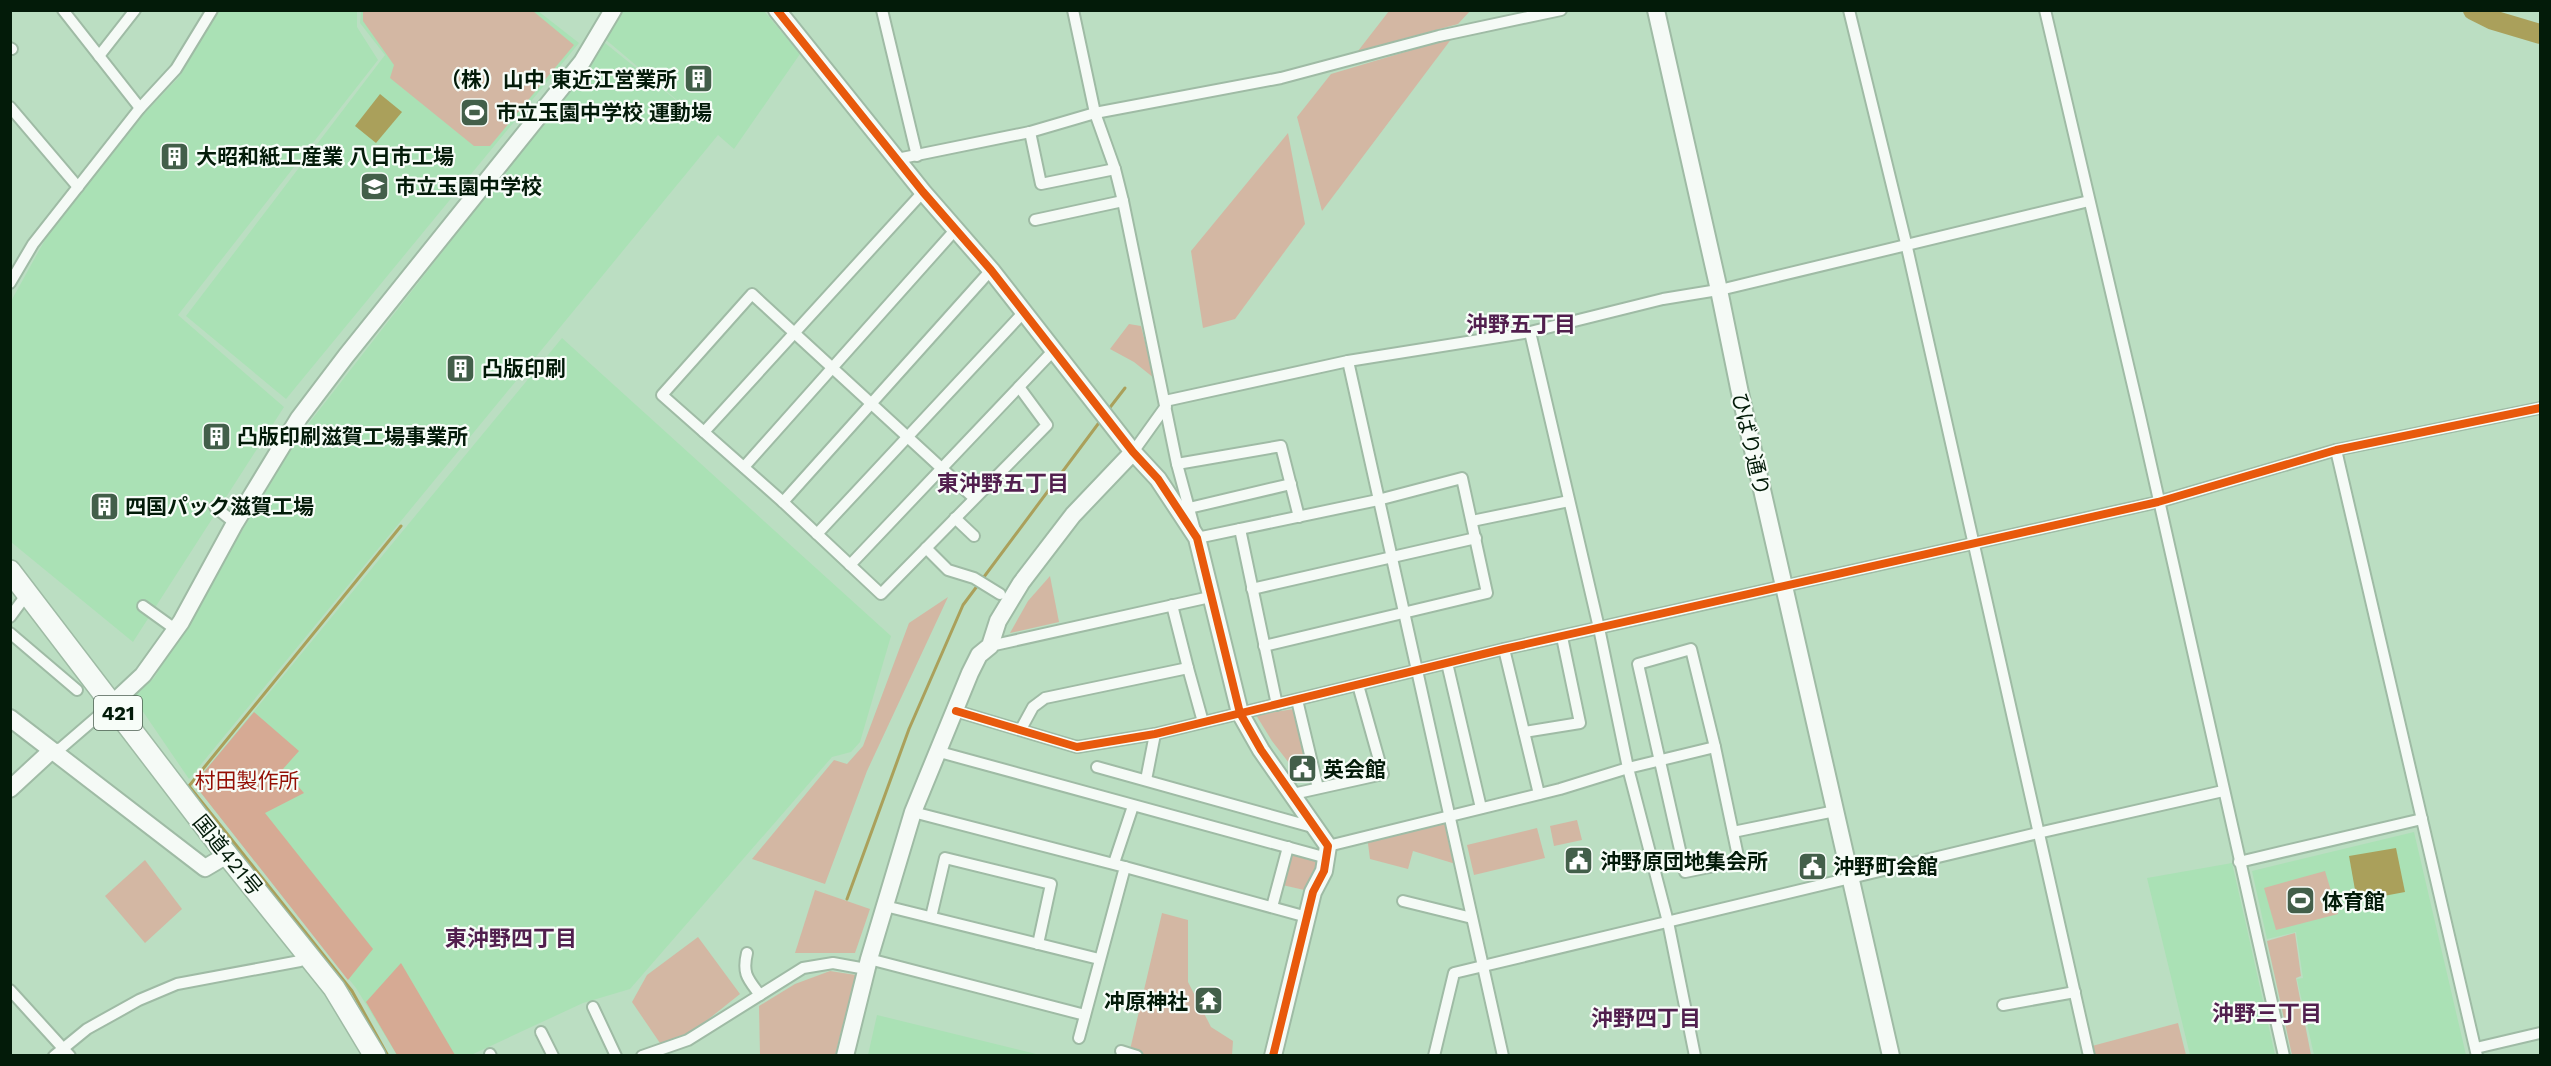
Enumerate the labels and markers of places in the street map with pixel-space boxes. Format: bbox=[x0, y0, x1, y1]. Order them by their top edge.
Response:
building icon: （株）山中 東近江営業所 bbox=[682, 63, 714, 95]
place label: （株）山中 東近江営業所 bbox=[440, 67, 677, 92]
sports icon: 市立玉園中学校 運動場 bbox=[459, 96, 491, 128]
place label: 市立玉園中学校 運動場 bbox=[496, 100, 712, 125]
building icon: 大昭和紙工産業 八日市工場 bbox=[159, 140, 191, 172]
place label: 大昭和紙工産業 八日市工場 bbox=[196, 144, 454, 169]
school or university icon: 市立玉園中学校 bbox=[358, 170, 390, 202]
place label: 市立玉園中学校 bbox=[395, 174, 542, 199]
building icon: 凸版印刷 bbox=[445, 352, 477, 384]
place label: 凸版印刷 bbox=[482, 356, 566, 381]
building icon: 凸版印刷滋賀工場事業所 bbox=[200, 420, 232, 452]
place label: 凸版印刷滋賀工場事業所 bbox=[237, 424, 468, 449]
building icon: 四国パック滋賀工場 bbox=[88, 490, 120, 522]
place label: 四国パック滋賀工場 bbox=[125, 494, 314, 519]
public building icon: 英会館 bbox=[1286, 753, 1318, 785]
place label: 英会館 bbox=[1323, 757, 1386, 782]
public building icon: 沖野原団地集会所 bbox=[1563, 845, 1595, 877]
place label: 沖野原団地集会所 bbox=[1600, 849, 1768, 874]
public building icon: 沖野町会館 bbox=[1796, 850, 1828, 882]
place label: 沖野町会館 bbox=[1833, 854, 1938, 879]
sports icon: 体育館 bbox=[2285, 885, 2317, 917]
place label: 体育館 bbox=[2322, 889, 2385, 914]
temple icon: 冲原神社 bbox=[1193, 985, 1225, 1017]
place label: 冲原神社 bbox=[1104, 989, 1188, 1014]

